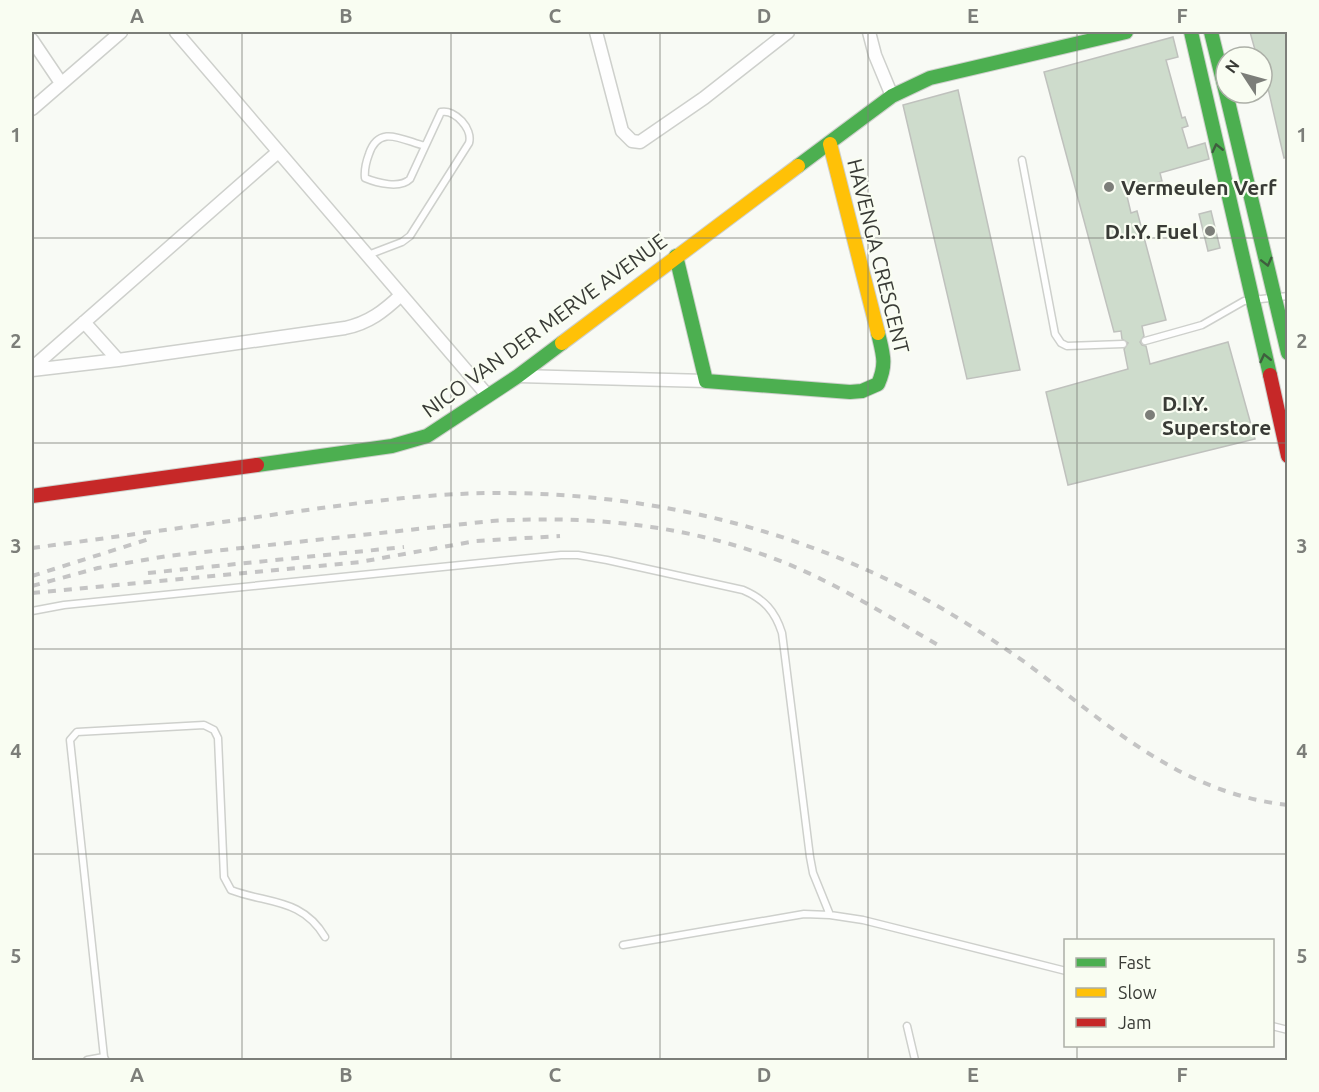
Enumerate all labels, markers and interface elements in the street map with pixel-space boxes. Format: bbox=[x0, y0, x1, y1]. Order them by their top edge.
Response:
text: A bbox=[130, 4, 144, 27]
text: B bbox=[339, 4, 353, 27]
text: C bbox=[549, 4, 562, 27]
text: D bbox=[757, 4, 771, 27]
text: E bbox=[967, 4, 979, 27]
text: F bbox=[1176, 4, 1188, 27]
north arrow bbox=[1214, 45, 1274, 105]
text: N bbox=[1221, 56, 1243, 76]
text: 1 bbox=[10, 123, 22, 146]
text: 1 bbox=[1296, 123, 1308, 146]
one-way arrow bbox=[1211, 143, 1224, 153]
street label: HAVENGA CRESCENT bbox=[843, 156, 915, 356]
place label: Vermeulen Verf bbox=[1121, 175, 1277, 199]
marker: Vermeulen Verf bbox=[1102, 180, 1116, 194]
place label: D.I.Y. Fuel bbox=[1105, 219, 1198, 243]
marker: D.I.Y. Fuel bbox=[1203, 224, 1217, 238]
street label: NICO VAN DER MERVE AVENUE bbox=[417, 228, 671, 422]
one-way arrow bbox=[1260, 257, 1272, 267]
text: 2 bbox=[10, 329, 22, 352]
text: 2 bbox=[1296, 329, 1308, 352]
one-way arrow bbox=[1259, 354, 1272, 364]
place label: D.I.Y. Superstore bbox=[1162, 391, 1271, 439]
marker: D.I.Y. Superstore bbox=[1143, 408, 1157, 422]
text: 3 bbox=[10, 534, 22, 557]
text: 3 bbox=[1296, 534, 1308, 557]
text: 4 bbox=[10, 739, 22, 762]
text: 4 bbox=[1296, 739, 1308, 762]
legend bbox=[1064, 939, 1274, 1047]
text: 5 bbox=[10, 944, 22, 967]
text: 5 bbox=[1296, 944, 1308, 967]
text: Fast bbox=[1118, 952, 1151, 972]
text: Slow bbox=[1118, 982, 1157, 1002]
text: Jam bbox=[1118, 1012, 1152, 1032]
text: A bbox=[130, 1063, 144, 1086]
text: B bbox=[339, 1063, 353, 1086]
text: C bbox=[549, 1063, 562, 1086]
text: D bbox=[757, 1063, 771, 1086]
text: E bbox=[967, 1063, 979, 1086]
text: F bbox=[1176, 1063, 1188, 1086]

